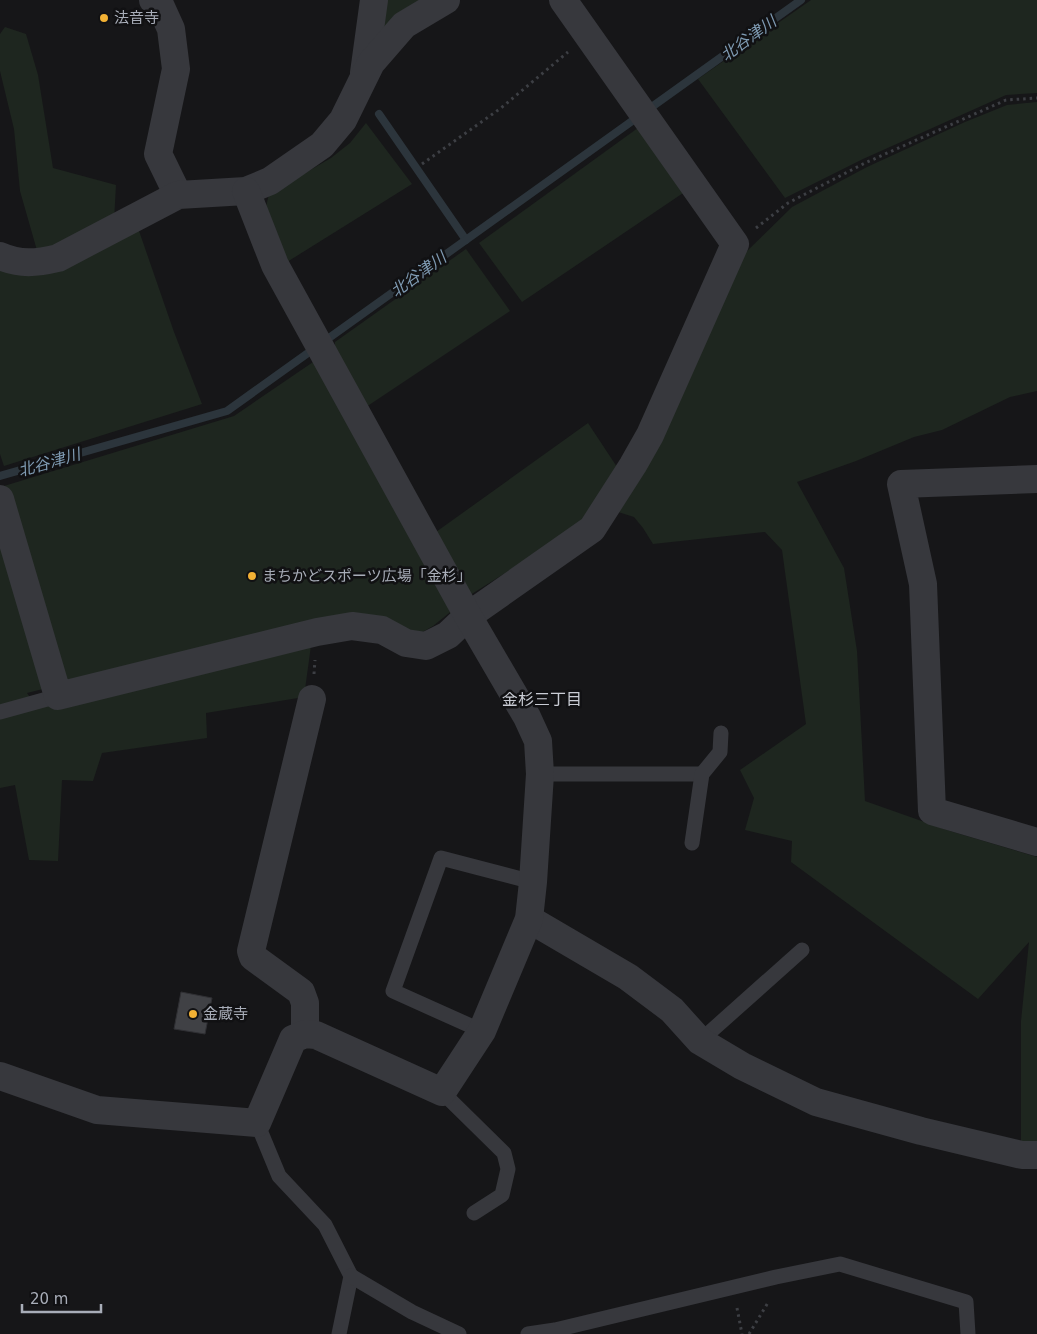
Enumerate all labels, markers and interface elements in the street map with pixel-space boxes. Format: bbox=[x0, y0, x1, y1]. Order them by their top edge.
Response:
place label: 法音寺 bbox=[114, 9, 159, 27]
water label: 北谷津川 bbox=[717, 11, 781, 65]
marker: 法音寺 bbox=[98, 12, 110, 24]
water label: 北谷津川 bbox=[387, 247, 451, 301]
water label: 北谷津川 bbox=[16, 444, 84, 480]
place label: まちかどスポーツ広場「金杉」 bbox=[262, 567, 472, 585]
marker: まちかどスポーツ広場「金杉」 bbox=[246, 570, 258, 582]
district label: 金杉三丁目 bbox=[502, 690, 582, 709]
place label: 金蔵寺 bbox=[203, 1005, 248, 1023]
marker: 金蔵寺 bbox=[187, 1008, 199, 1020]
scale bar bbox=[22, 1282, 101, 1314]
text: 20 m bbox=[30, 1290, 68, 1308]

